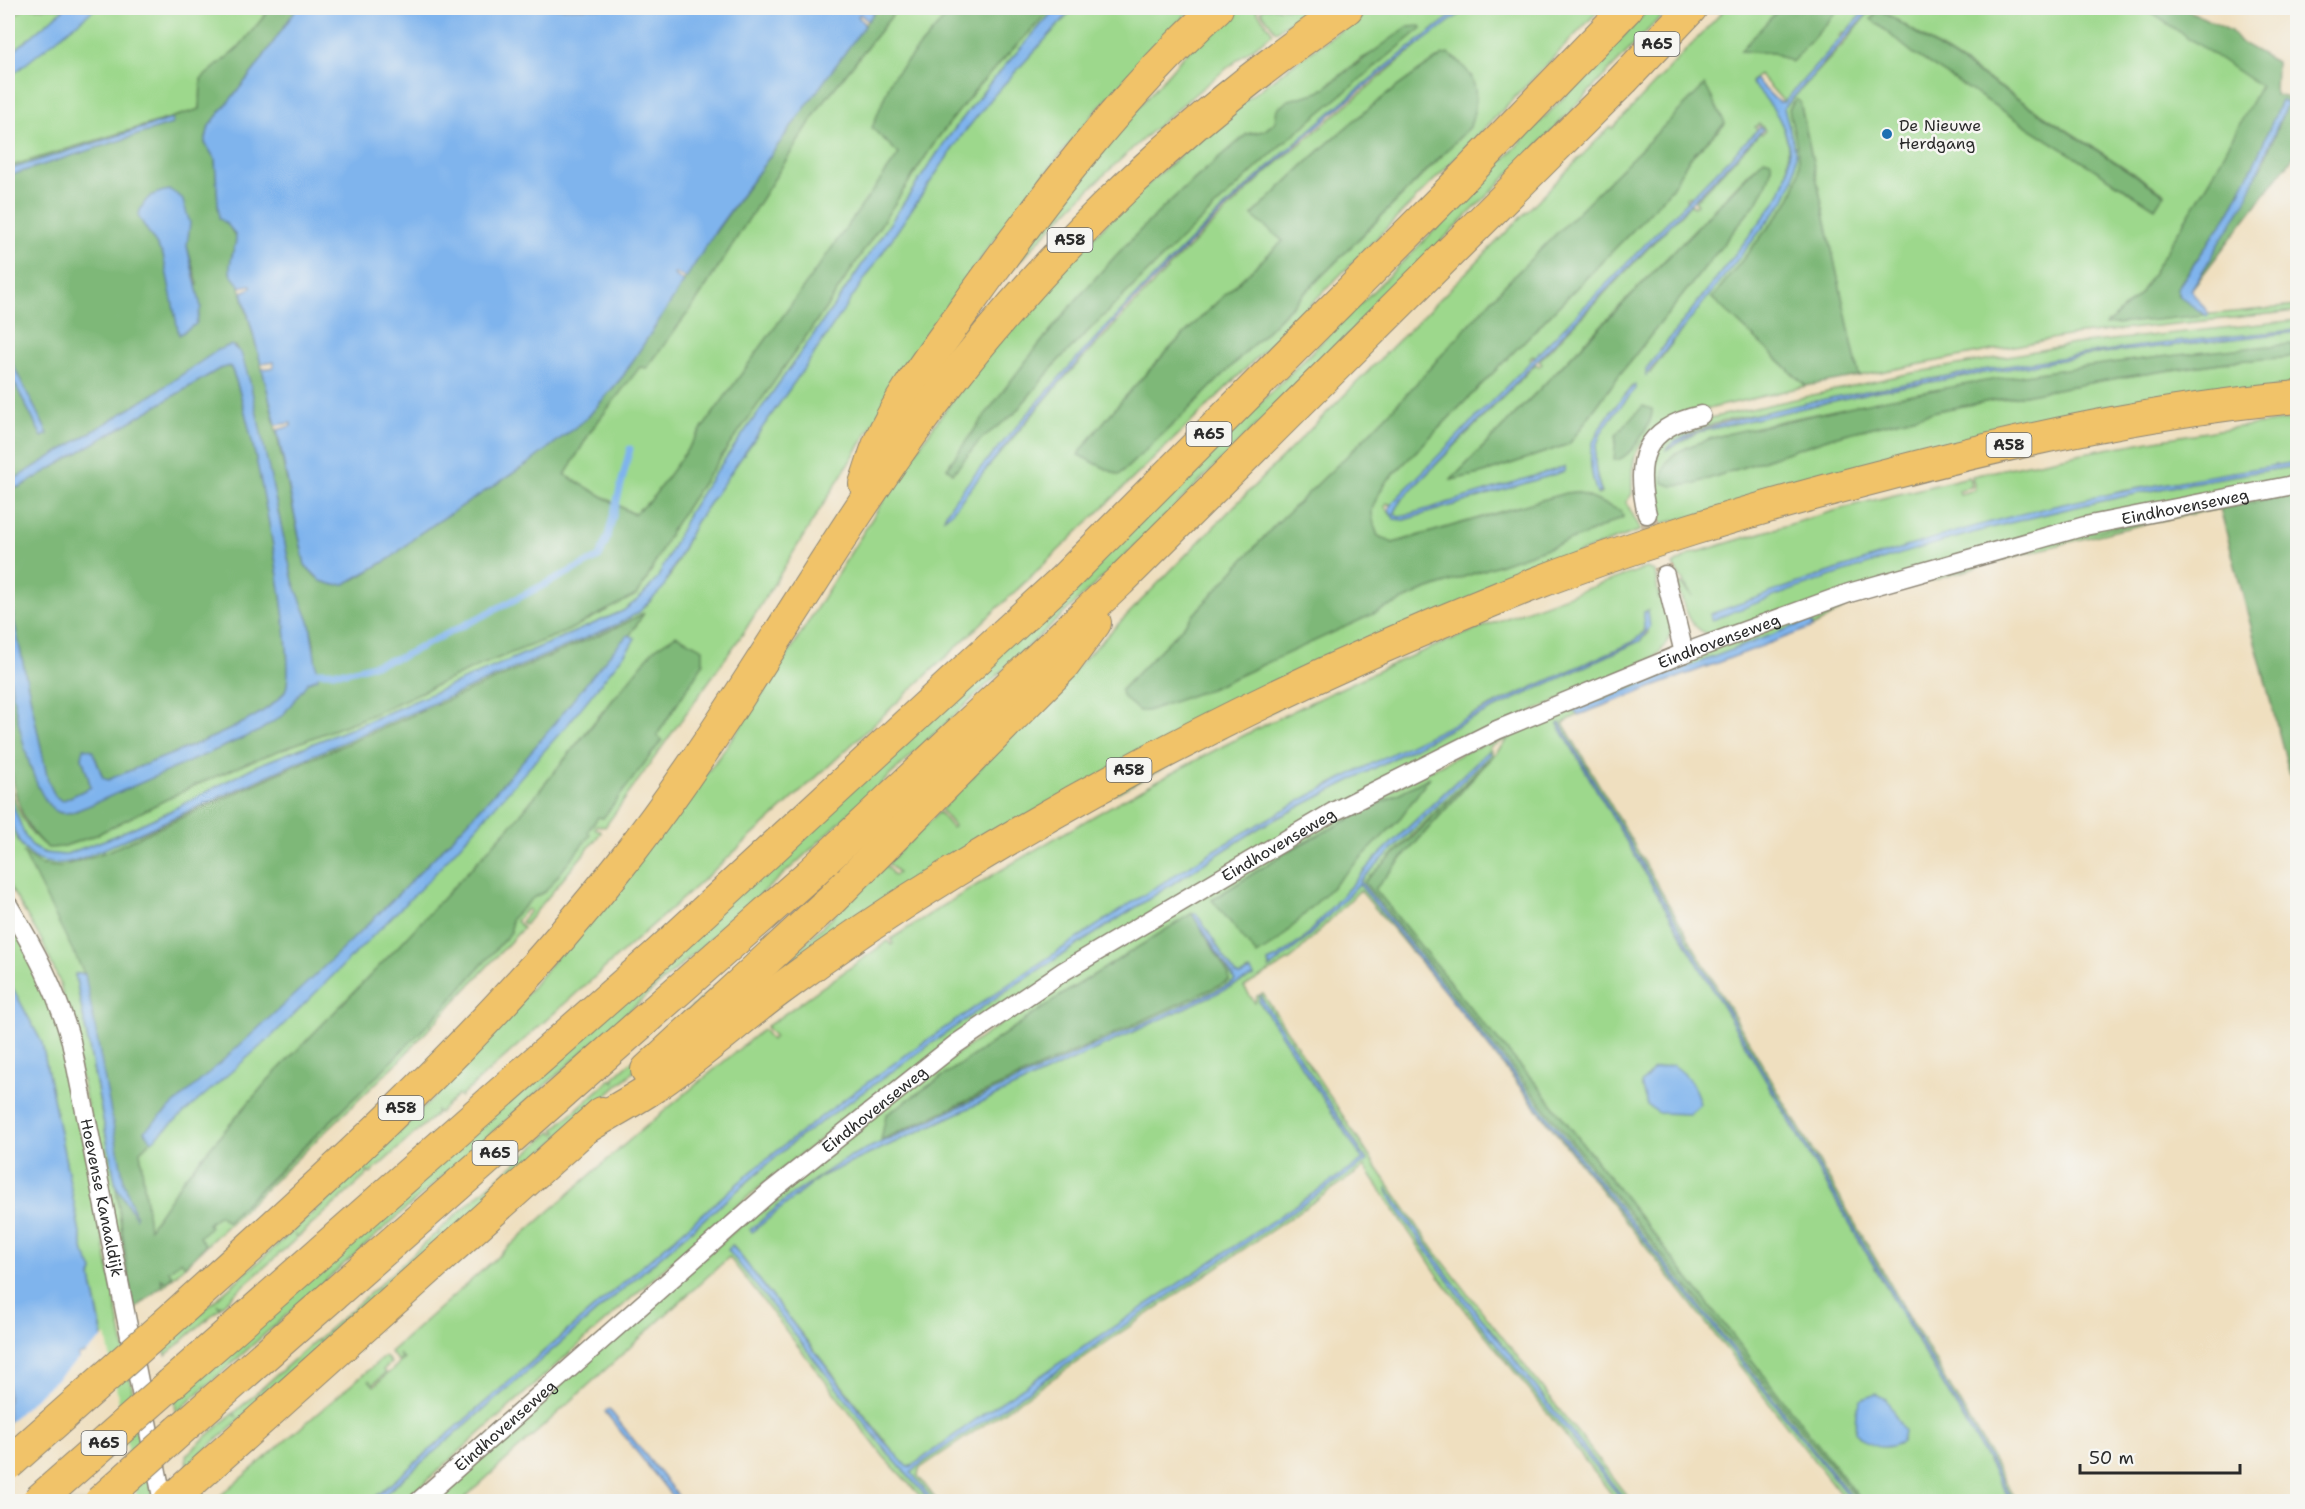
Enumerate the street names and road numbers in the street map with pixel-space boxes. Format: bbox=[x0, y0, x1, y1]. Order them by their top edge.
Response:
road number: A65 bbox=[1634, 32, 1680, 56]
road number: A58 bbox=[1048, 228, 1092, 252]
road number: A65 bbox=[1186, 422, 1232, 446]
road number: A58 bbox=[1986, 433, 2032, 457]
street label: Eindhovenseweg bbox=[2120, 484, 2251, 530]
street label: Eindhovenseweg bbox=[1655, 609, 1783, 674]
road number: A58 bbox=[1106, 758, 1152, 782]
street label: Eindhovenseweg bbox=[1218, 803, 1340, 887]
street label: Eindhovenseweg bbox=[817, 1061, 932, 1158]
road number: A58 bbox=[378, 1096, 424, 1120]
street label: Hoevense Kanaaldijk bbox=[76, 1117, 128, 1279]
road number: A65 bbox=[472, 1141, 518, 1165]
street label: Eindhovenseweg bbox=[450, 1375, 561, 1476]
road number: A65 bbox=[82, 1431, 126, 1455]

